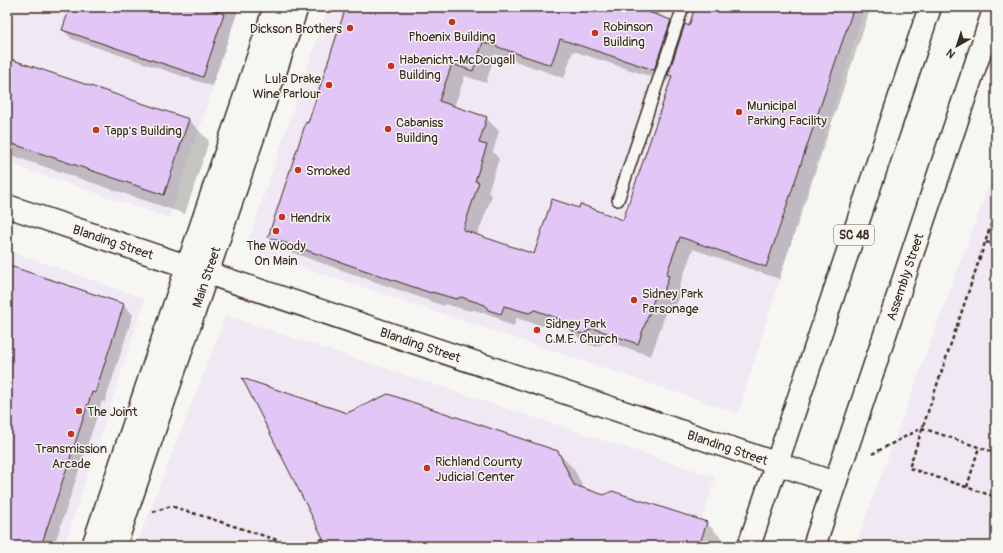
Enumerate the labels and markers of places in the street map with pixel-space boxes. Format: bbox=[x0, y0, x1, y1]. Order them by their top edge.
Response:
marker: Phoenix Building bbox=[447, 17, 457, 27]
place label: Robinson Building bbox=[603, 19, 653, 50]
place label: Dickson Brothers bbox=[250, 21, 342, 37]
marker: Dickson Brothers bbox=[345, 23, 355, 33]
marker: Robinson Building bbox=[590, 28, 600, 38]
place label: Phoenix Building bbox=[408, 29, 496, 45]
place label: Habenicht-McDougall Building bbox=[399, 52, 515, 83]
marker: Habenicht-McDougall Building bbox=[386, 61, 396, 71]
place label: Lula Drake Wine Parlour bbox=[253, 71, 322, 102]
marker: Lula Drake Wine Parlour bbox=[324, 80, 334, 90]
place label: Municipal Parking Facility bbox=[747, 98, 827, 129]
marker: Municipal Parking Facility bbox=[734, 107, 744, 117]
place label: Cabaniss Building bbox=[396, 115, 444, 146]
place label: Tapp's Building bbox=[104, 123, 182, 139]
marker: Cabaniss Building bbox=[383, 124, 393, 134]
marker: Tapp's Building bbox=[91, 125, 101, 135]
place label: Smoked bbox=[306, 163, 350, 179]
marker: Smoked bbox=[293, 165, 303, 175]
place label: Hendrix bbox=[290, 210, 331, 226]
marker: Hendrix bbox=[277, 212, 287, 222]
marker: The Woody On Main bbox=[271, 226, 281, 236]
place label: The Woody On Main bbox=[246, 238, 306, 269]
place label: Sidney Park Parsonage bbox=[642, 286, 704, 317]
marker: Sidney Park Parsonage bbox=[629, 295, 639, 305]
place label: Sidney Park C.M.E. Church bbox=[545, 316, 618, 347]
marker: Sidney Park C.M.E. Church bbox=[532, 325, 542, 335]
place label: The Joint bbox=[87, 404, 138, 420]
marker: The Joint bbox=[74, 406, 84, 416]
marker: Transmission Arcade bbox=[66, 429, 76, 439]
place label: Transmission Arcade bbox=[35, 441, 107, 472]
place label: Richland County Judicial Center bbox=[435, 454, 523, 485]
marker: Richland County Judicial Center bbox=[422, 463, 432, 473]

